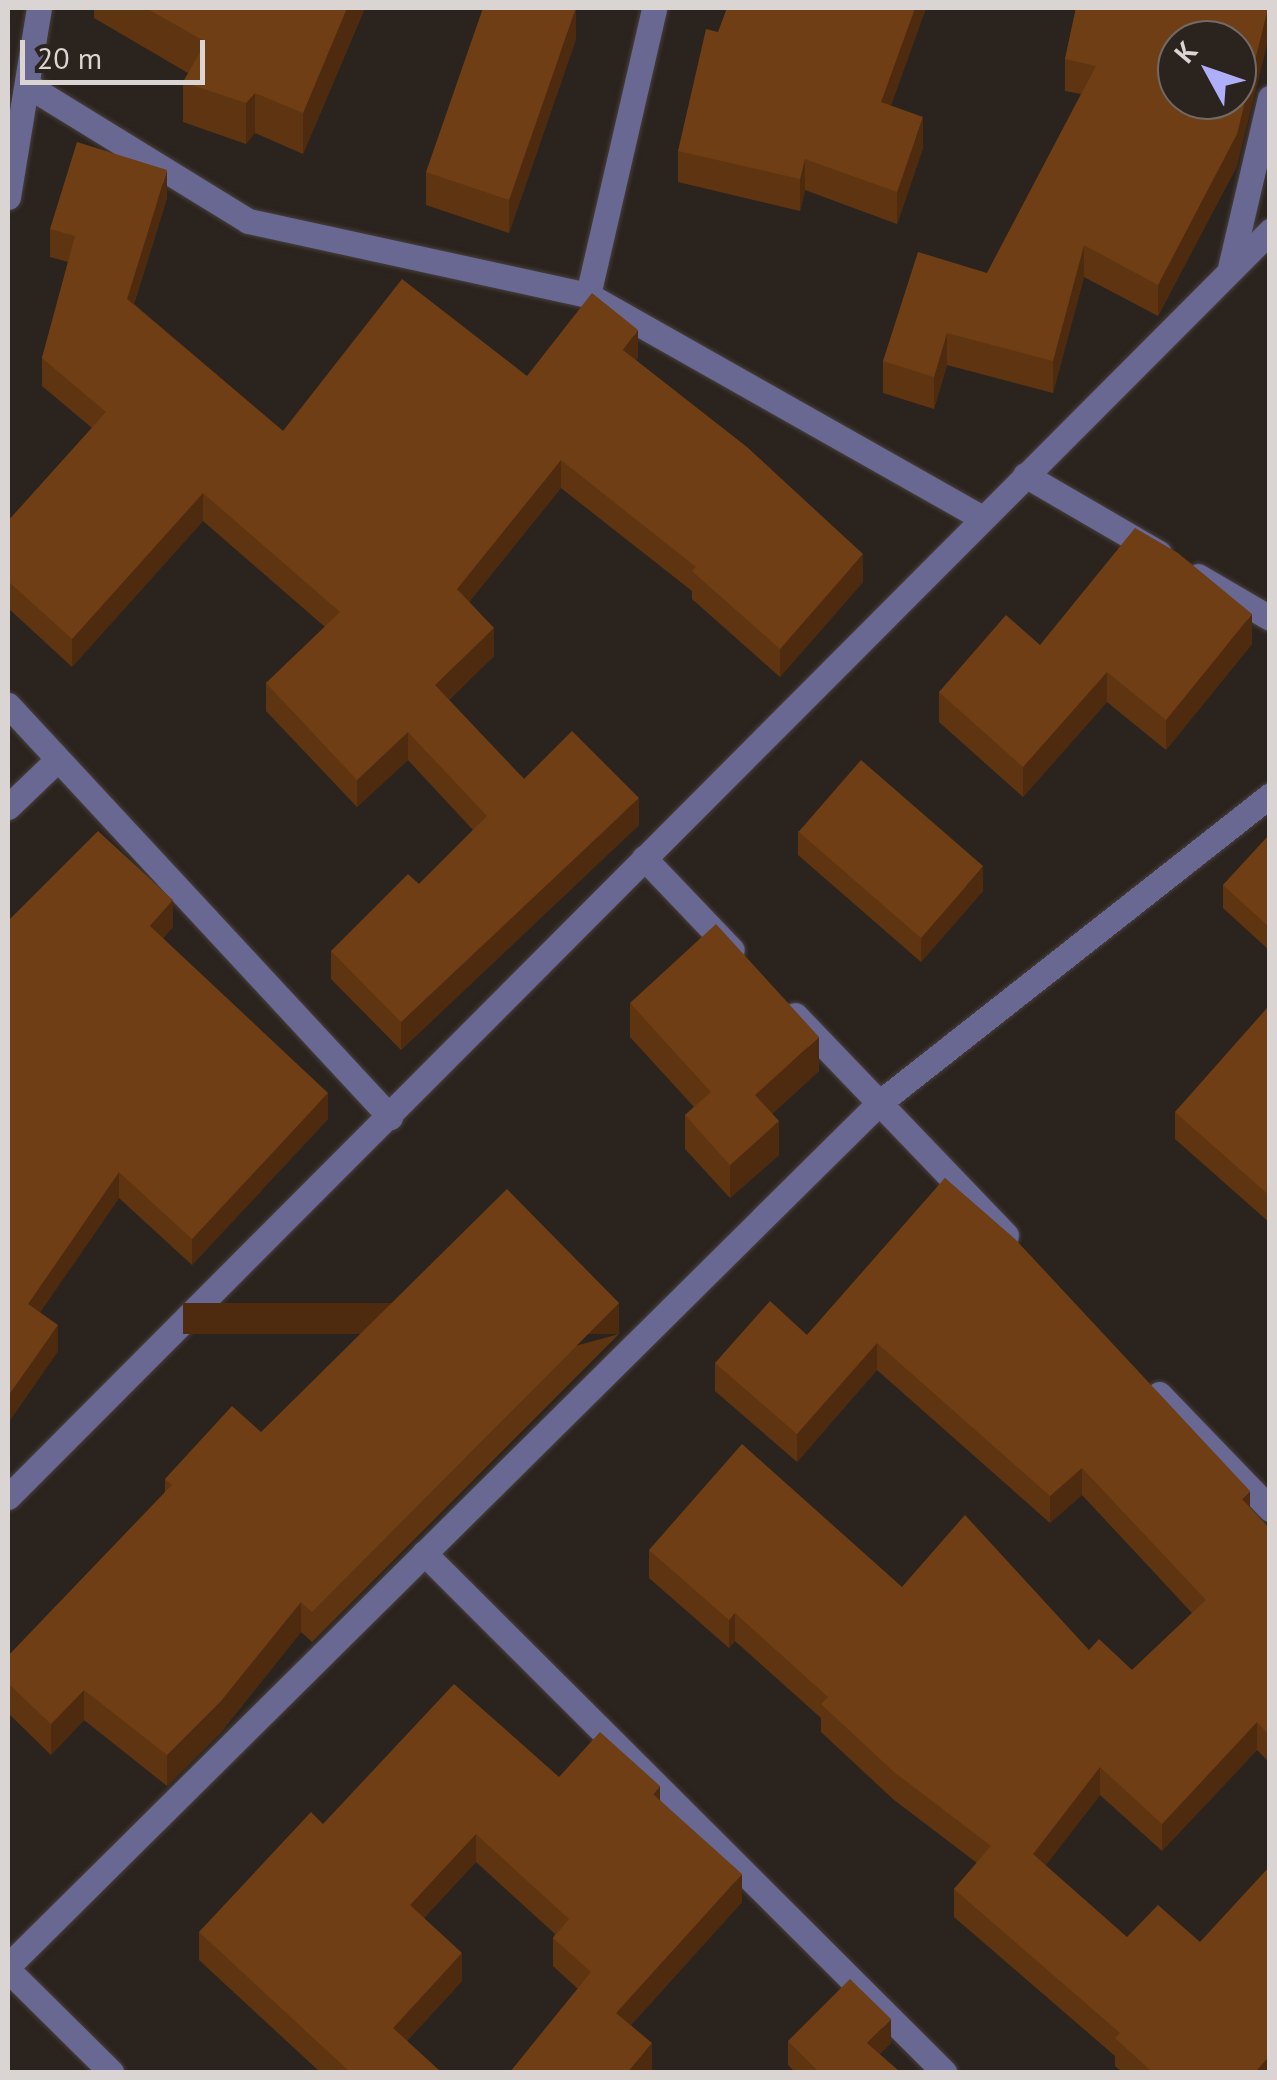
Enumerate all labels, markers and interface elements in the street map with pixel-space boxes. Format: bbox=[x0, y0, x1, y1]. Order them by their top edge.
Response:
scale bar bbox=[25, 20, 210, 82]
north arrow bbox=[1157, 20, 1257, 120]
text: K bbox=[1165, 33, 1205, 70]
text: 20 m bbox=[37, 38, 102, 77]

